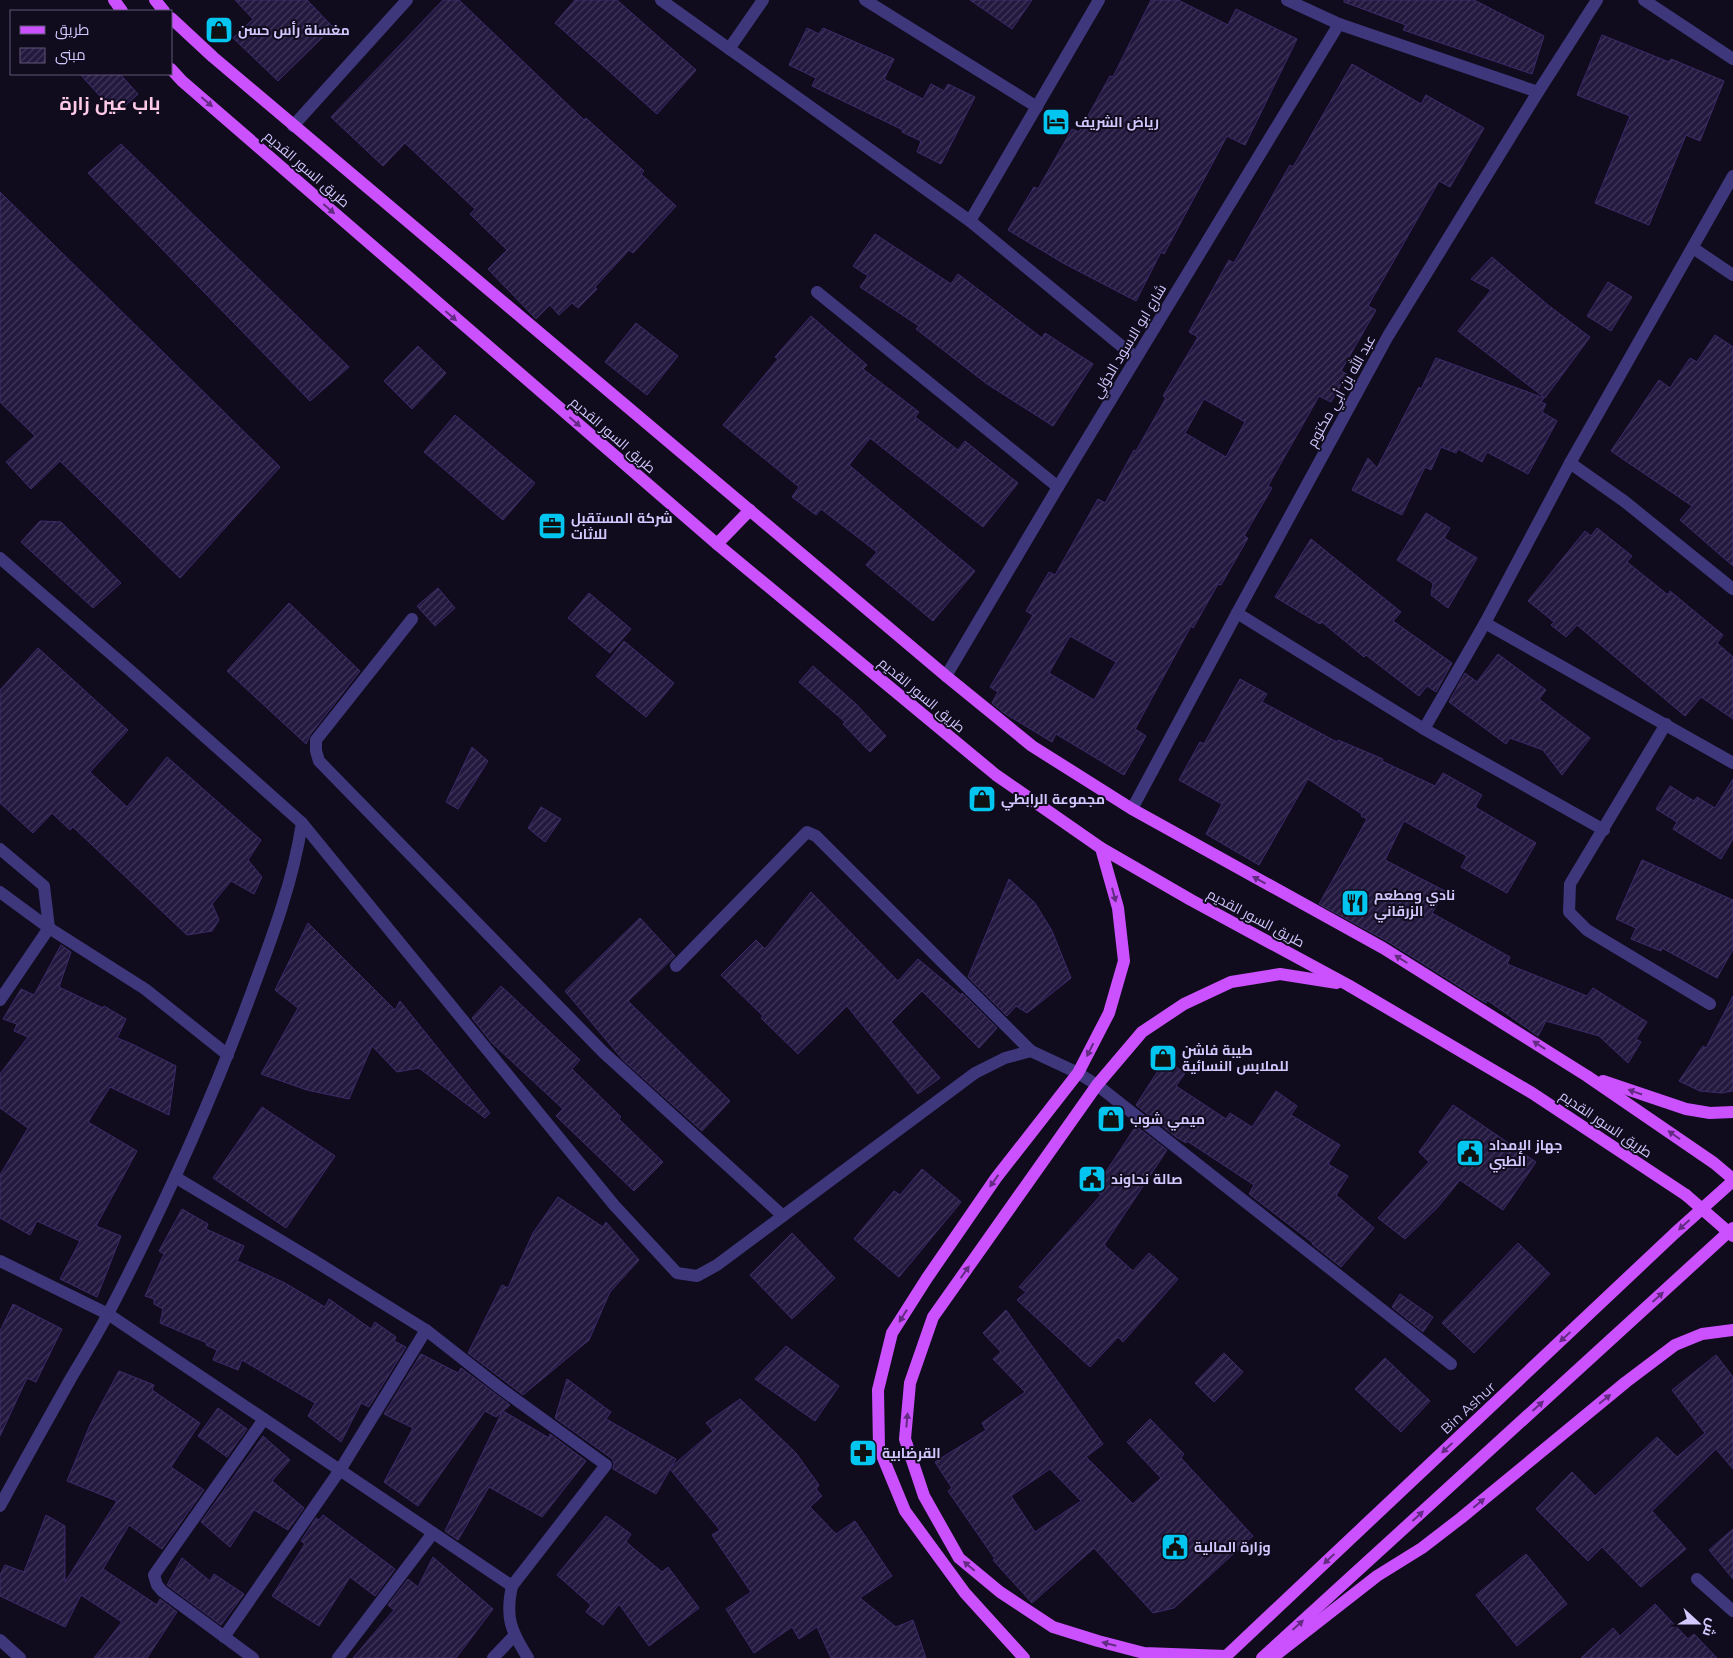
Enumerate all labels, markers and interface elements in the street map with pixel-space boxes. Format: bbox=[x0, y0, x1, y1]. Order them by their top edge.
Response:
legend bbox=[10, 10, 172, 75]
shop icon: مغسلة رأس حسن bbox=[204, 15, 234, 45]
text: طريق bbox=[55, 20, 89, 40]
place label: مغسلة رأس حسن bbox=[238, 21, 350, 39]
text: مبنى bbox=[55, 45, 86, 65]
district label: باب عين زارة bbox=[59, 92, 161, 116]
one-way arrow bbox=[200, 96, 212, 108]
hotel icon: رياض الشريف bbox=[1041, 107, 1071, 137]
place label: رياض الشريف bbox=[1075, 113, 1159, 131]
street label: طريق السور القديم bbox=[260, 127, 354, 212]
one-way arrow bbox=[323, 203, 336, 214]
street label: شارع ابو الاسود الدؤلي bbox=[1088, 281, 1173, 403]
one-way arrow bbox=[445, 310, 458, 321]
street label: عبد الله بن أبي مكتوم bbox=[1303, 332, 1382, 452]
street label: طريق السور القديم bbox=[566, 393, 660, 478]
one-way arrow bbox=[568, 416, 581, 427]
place label: شركة المستقبل للاثات bbox=[571, 509, 673, 543]
office icon: شركة المستقبل للاثات bbox=[537, 511, 567, 541]
street label: طريق السور القديم bbox=[874, 653, 969, 737]
shop icon: مجموعة الرابطي bbox=[967, 784, 997, 814]
place label: مجموعة الرابطي bbox=[1001, 790, 1105, 811]
one-way arrow bbox=[1252, 876, 1266, 884]
street label: طريق السور القديم bbox=[1204, 885, 1308, 952]
place label: نادي ومطعم الزرقاني bbox=[1374, 886, 1455, 923]
one-way arrow bbox=[1111, 888, 1119, 903]
restaurant icon: نادي ومطعم الزرقاني bbox=[1340, 888, 1370, 918]
one-way arrow bbox=[1395, 954, 1408, 964]
one-way arrow bbox=[1532, 1040, 1546, 1050]
place label: طيبة فاشن للملابس النسائية bbox=[1182, 1041, 1289, 1075]
one-way arrow bbox=[1086, 1043, 1094, 1057]
shop icon: طيبة فاشن للملابس النسائية bbox=[1148, 1043, 1178, 1073]
street label: طريق السور القديم bbox=[1556, 1086, 1656, 1162]
one-way arrow bbox=[1627, 1088, 1642, 1096]
shop icon: ميمي شوب bbox=[1096, 1104, 1126, 1134]
place label: ميمي شوب bbox=[1130, 1110, 1205, 1131]
one-way arrow bbox=[1667, 1131, 1681, 1140]
place label: جهاز الإمداد الطبي bbox=[1489, 1136, 1562, 1173]
public building icon: جهاز الإمداد الطبي bbox=[1455, 1138, 1485, 1168]
public building icon: صالة نحاوند bbox=[1077, 1164, 1107, 1194]
place label: صالة نحاوند bbox=[1111, 1170, 1183, 1188]
one-way arrow bbox=[989, 1174, 999, 1188]
one-way arrow bbox=[1678, 1219, 1690, 1231]
one-way arrow bbox=[960, 1265, 970, 1279]
one-way arrow bbox=[1652, 1291, 1665, 1302]
one-way arrow bbox=[899, 1309, 908, 1322]
one-way arrow bbox=[1560, 1331, 1572, 1343]
street label: Bin Ashur bbox=[1437, 1378, 1500, 1438]
one-way arrow bbox=[1598, 1394, 1611, 1405]
one-way arrow bbox=[1532, 1400, 1544, 1412]
one-way arrow bbox=[903, 1412, 911, 1428]
pharmacy icon: القرضابية bbox=[848, 1438, 878, 1468]
one-way arrow bbox=[1441, 1442, 1453, 1454]
place label: القرضابية bbox=[882, 1444, 941, 1462]
one-way arrow bbox=[1472, 1497, 1485, 1508]
one-way arrow bbox=[1412, 1510, 1424, 1521]
public building icon: وزارة المالية bbox=[1160, 1532, 1190, 1562]
place label: وزارة المالية bbox=[1194, 1538, 1271, 1556]
one-way arrow bbox=[1323, 1553, 1335, 1565]
one-way arrow bbox=[962, 1561, 975, 1572]
north arrow bbox=[1673, 1598, 1723, 1648]
text: ش bbox=[1699, 1616, 1722, 1639]
one-way arrow bbox=[1292, 1619, 1304, 1631]
one-way arrow bbox=[1101, 1640, 1116, 1648]

